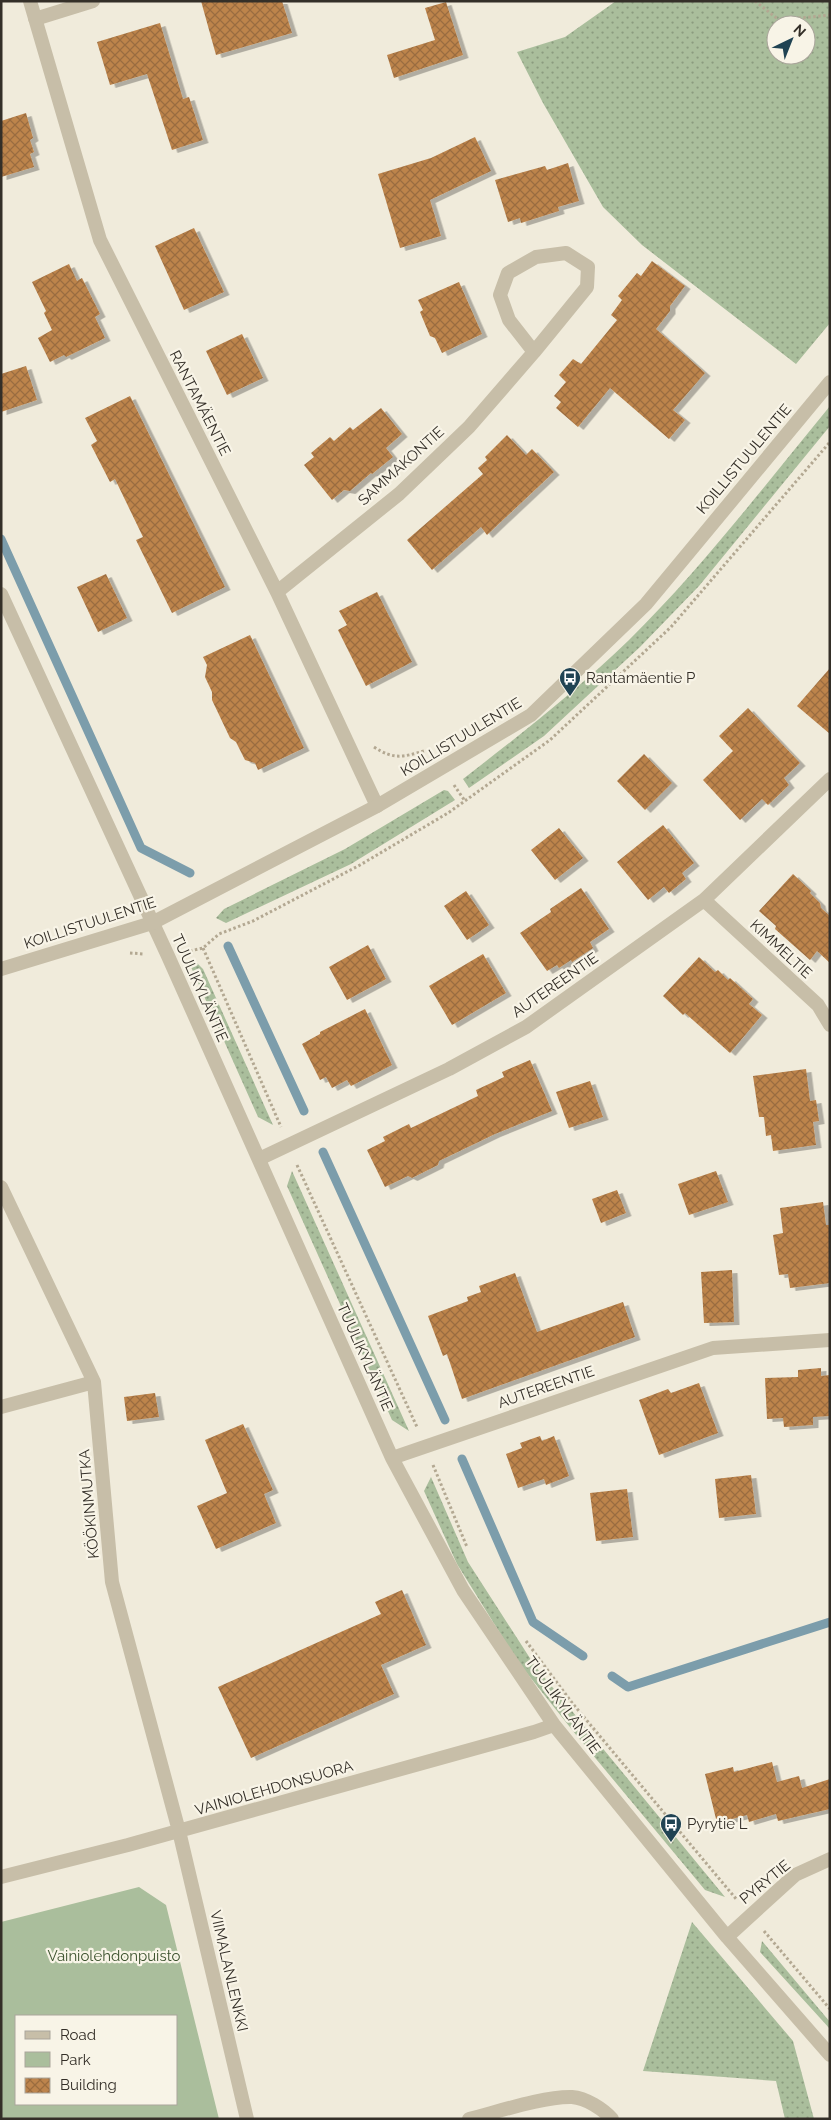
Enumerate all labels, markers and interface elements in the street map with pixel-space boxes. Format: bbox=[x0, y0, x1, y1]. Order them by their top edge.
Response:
north arrow bbox=[766, 15, 816, 65]
text: N bbox=[791, 21, 809, 40]
street label: RANTAMÄENTIE bbox=[166, 347, 235, 459]
street label: KOILLISTUULENTIE bbox=[693, 401, 795, 517]
street label: SAMMAKONTIE bbox=[354, 423, 448, 509]
bus stop icon: Rantamäentie P bbox=[558, 666, 582, 697]
place label: Rantamäentie P bbox=[586, 669, 695, 687]
street label: KOILLISTUULENTIE bbox=[397, 694, 525, 780]
street label: KOILLISTUULENTIE bbox=[22, 893, 158, 953]
street label: KIMMELTIE bbox=[746, 916, 816, 982]
street label: TUULIKYLÄNTIE bbox=[168, 931, 233, 1045]
street label: AUTEREENTIE bbox=[508, 949, 602, 1021]
street label: TUULIKYLÄNTIE bbox=[333, 1300, 398, 1414]
street label: AUTEREENTIE bbox=[495, 1362, 597, 1412]
street label: KÖÖKINMUTKA bbox=[74, 1448, 103, 1560]
street label: TUULIKYLÄNTIE bbox=[522, 1652, 605, 1757]
street label: VAINIOLEHDONSUORA bbox=[193, 1757, 355, 1819]
bus stop icon: Pyrytie L bbox=[659, 1812, 683, 1843]
place label: Pyrytie L bbox=[687, 1815, 748, 1833]
street label: PYRYTIE bbox=[736, 1856, 794, 1908]
street label: VIIMALANLENKKI bbox=[206, 1909, 252, 2033]
park label: Vainiolehdonpuisto bbox=[48, 1947, 181, 1965]
legend bbox=[15, 2015, 178, 2105]
text: Road bbox=[60, 2026, 96, 2044]
text: Park bbox=[60, 2051, 91, 2069]
text: Building bbox=[60, 2076, 117, 2094]

